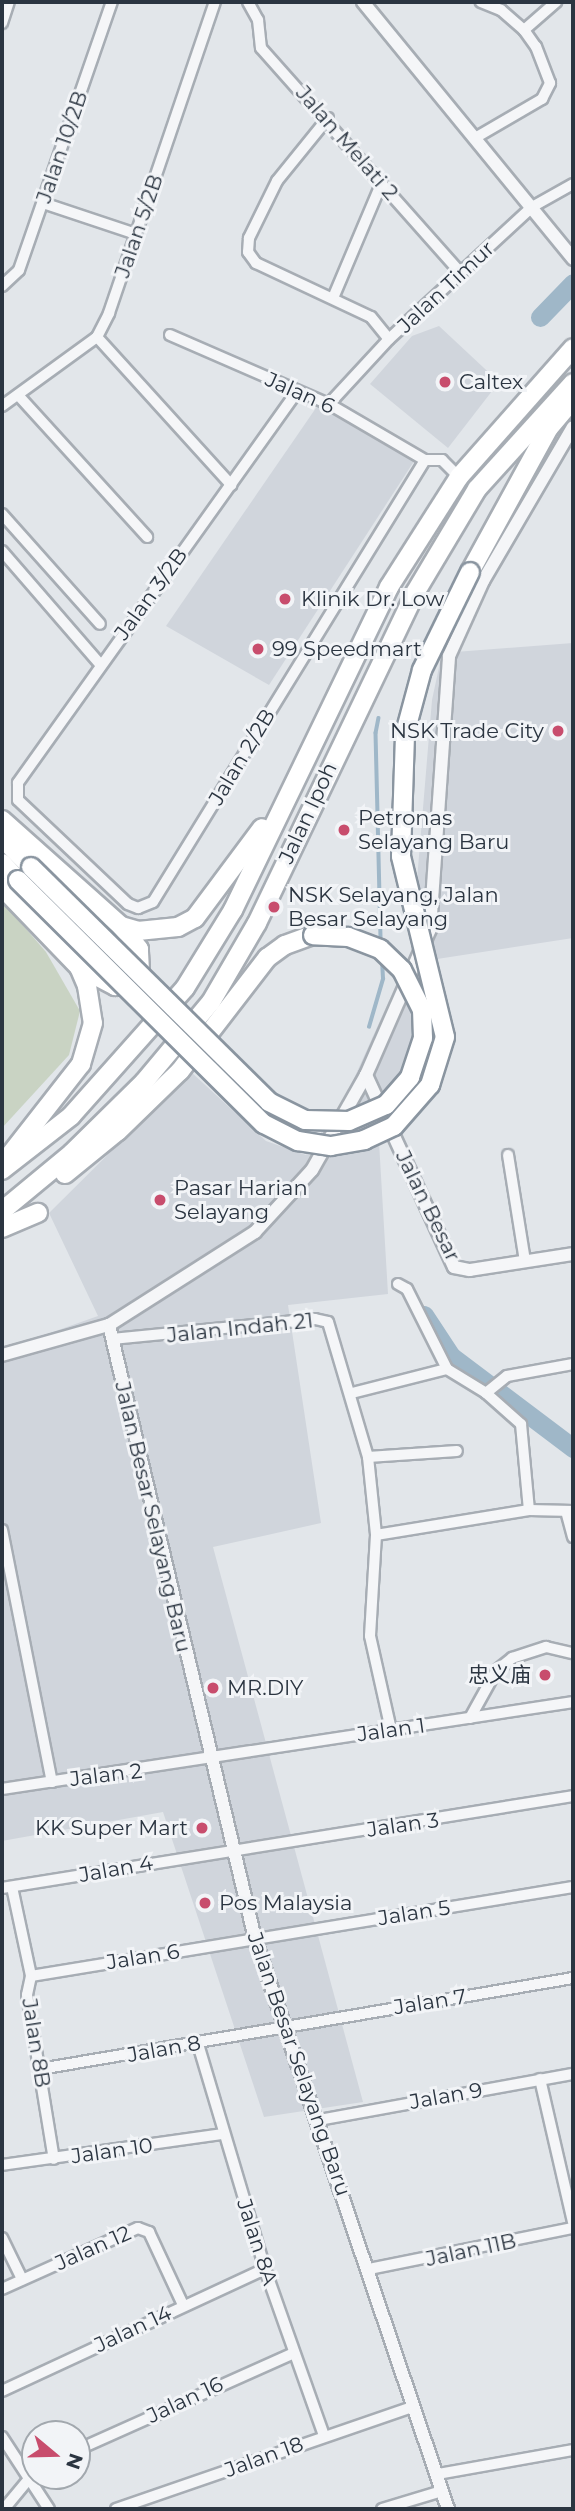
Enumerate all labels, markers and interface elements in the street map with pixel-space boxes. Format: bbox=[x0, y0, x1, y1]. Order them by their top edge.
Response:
street label: Jalan Melati 2 bbox=[291, 81, 403, 205]
street label: Jalan 10/2B bbox=[31, 88, 93, 206]
street label: Jalan 5/2B bbox=[110, 171, 168, 281]
street label: Jalan Timur bbox=[392, 236, 500, 338]
street label: Jalan 6 bbox=[261, 367, 339, 419]
place label: Caltex bbox=[459, 369, 523, 395]
marker: Caltex bbox=[437, 374, 453, 390]
street label: Jalan 3/2B bbox=[109, 543, 193, 645]
place label: Klinik Dr. Low bbox=[301, 586, 444, 612]
marker: Klinik Dr. Low bbox=[275, 589, 295, 609]
place label: 99 Speedmart bbox=[272, 636, 422, 662]
marker: 99 Speedmart bbox=[250, 641, 266, 657]
street label: Jalan 2/2B bbox=[203, 704, 281, 810]
place label: NSK Trade City bbox=[390, 718, 544, 744]
marker: NSK Trade City bbox=[550, 723, 566, 739]
street label: Jalan Ipoh bbox=[274, 758, 342, 868]
place label: Petronas Selayang Baru bbox=[358, 805, 509, 855]
marker: Petronas Selayang Baru bbox=[336, 822, 352, 838]
place label: NSK Selayang, Jalan Besar Selayang bbox=[288, 882, 499, 932]
marker: NSK Selayang, Jalan Besar Selayang bbox=[266, 899, 282, 915]
street label: Jalan Besar bbox=[390, 1146, 466, 1266]
place label: Pasar Harian Selayang bbox=[174, 1175, 308, 1225]
marker: Pasar Harian Selayang bbox=[152, 1192, 168, 1208]
street label: Jalan Indah 21 bbox=[166, 1308, 314, 1348]
street label: Jalan Besar Selayang Baru bbox=[110, 1379, 196, 1655]
place label: 忠义庙 bbox=[468, 1662, 531, 1688]
marker: 忠义庙 bbox=[537, 1667, 553, 1683]
place label: MR.DIY bbox=[227, 1675, 303, 1701]
marker: MR.DIY bbox=[205, 1680, 221, 1696]
street label: Jalan 1 bbox=[355, 1713, 427, 1747]
street label: Jalan 2 bbox=[68, 1758, 144, 1792]
street label: Jalan 3 bbox=[365, 1807, 441, 1843]
place label: KK Super Mart bbox=[35, 1815, 188, 1841]
marker: KK Super Mart bbox=[194, 1820, 210, 1836]
street label: Jalan 4 bbox=[77, 1850, 155, 1888]
place label: Pos Malaysia bbox=[219, 1890, 352, 1916]
marker: Pos Malaysia bbox=[197, 1895, 213, 1911]
street label: Jalan 5 bbox=[376, 1895, 452, 1931]
street label: Jalan Besar Selayang Baru bbox=[242, 1929, 356, 2199]
street label: Jalan 6 bbox=[105, 1939, 181, 1975]
street label: Jalan 7 bbox=[392, 1984, 468, 2020]
street label: Jalan 8B bbox=[17, 1997, 55, 2089]
street label: Jalan 8 bbox=[125, 2030, 203, 2068]
street label: Jalan 9 bbox=[408, 2077, 484, 2115]
street label: Jalan 10 bbox=[70, 2133, 154, 2169]
street label: Jalan 8A bbox=[231, 2196, 283, 2288]
street label: Jalan 12 bbox=[51, 2220, 135, 2276]
street label: Jalan 11B bbox=[424, 2228, 518, 2272]
street label: Jalan 14 bbox=[90, 2300, 176, 2358]
street label: Jalan 16 bbox=[143, 2371, 227, 2429]
north arrow bbox=[21, 2420, 91, 2490]
street label: Jalan 18 bbox=[221, 2431, 307, 2483]
text: N bbox=[61, 2450, 88, 2472]

